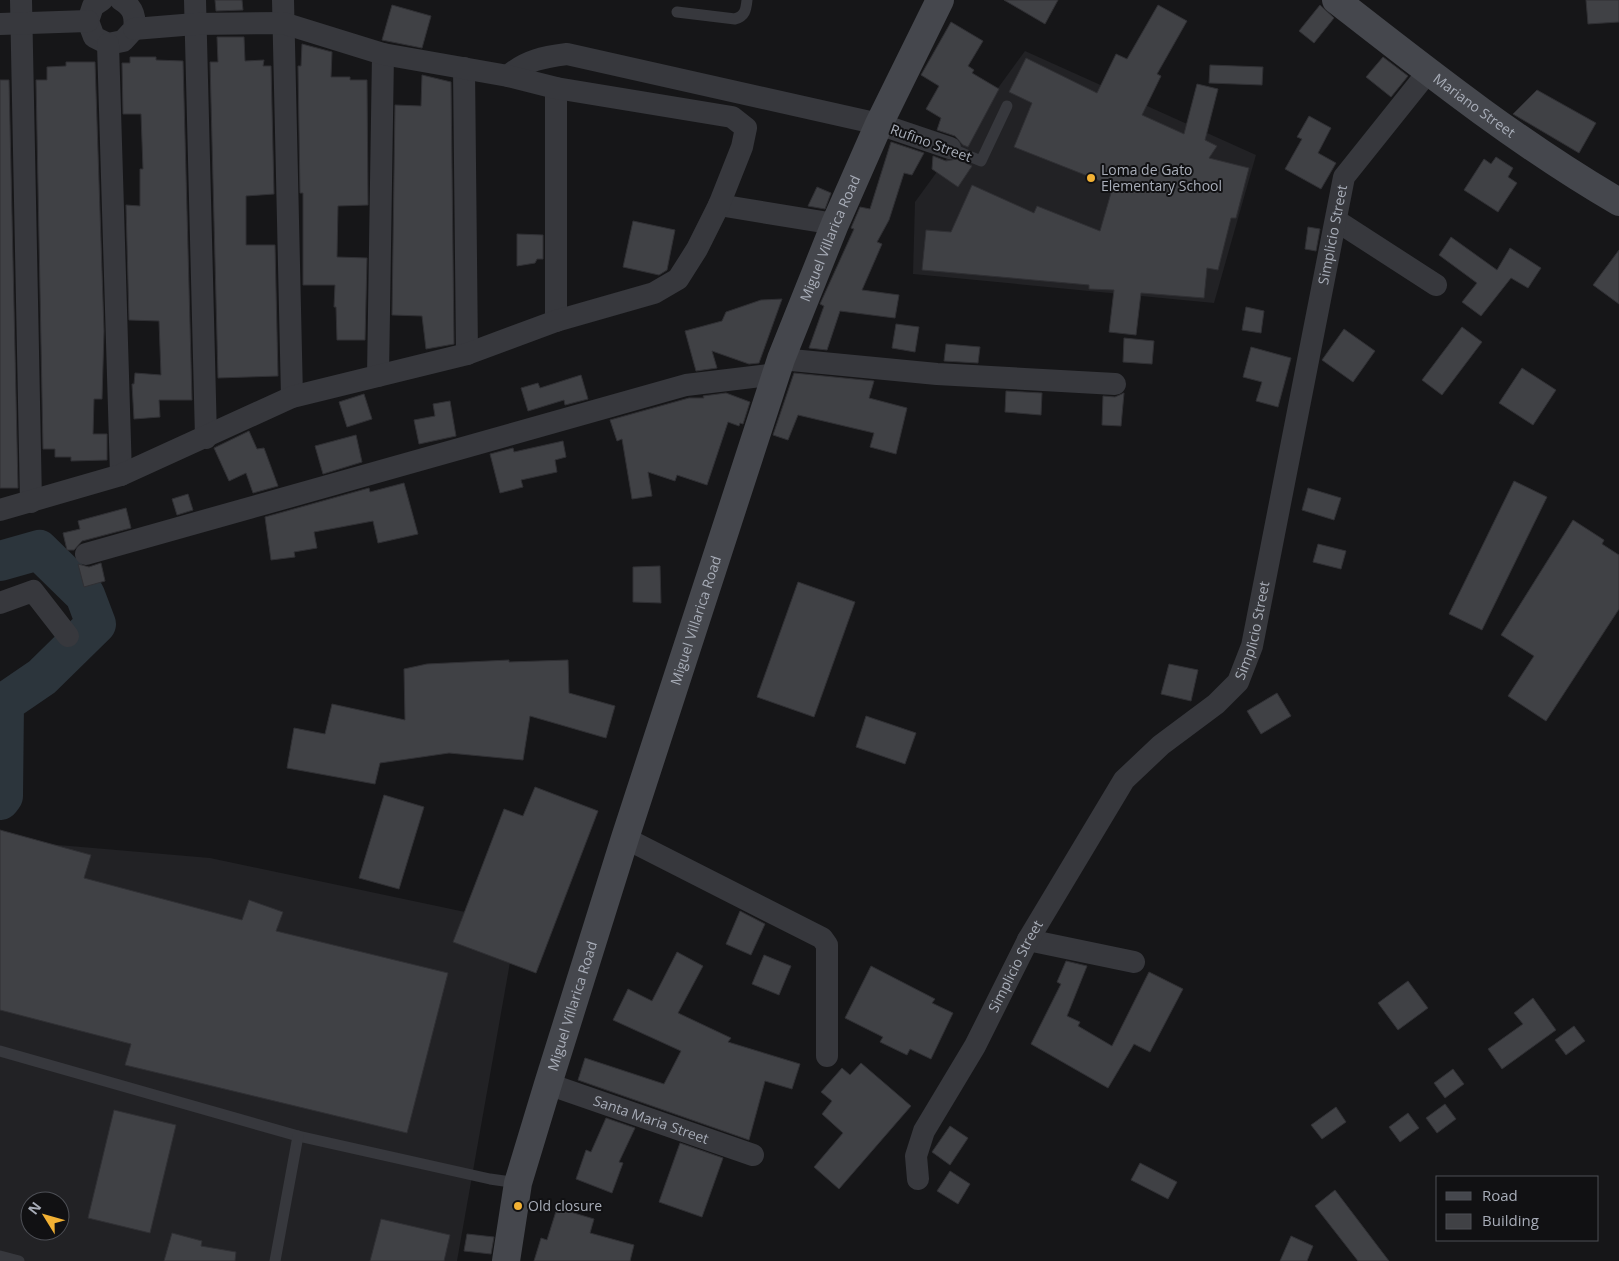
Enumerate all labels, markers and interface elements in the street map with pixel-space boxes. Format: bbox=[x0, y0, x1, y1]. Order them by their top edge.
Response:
street label: Mariano Street bbox=[1430, 69, 1519, 142]
street label: Rufino Street bbox=[888, 119, 974, 166]
place label: Loma de Gato Elementary School bbox=[1101, 160, 1222, 195]
street label: Miguel Villarica Road bbox=[795, 172, 864, 304]
marker: Loma de Gato Elementary School bbox=[1085, 172, 1097, 184]
street label: Simplicio Street bbox=[1313, 183, 1351, 286]
street label: Miguel Villarica Road bbox=[665, 553, 725, 687]
street label: Simplicio Street bbox=[1230, 579, 1274, 682]
street label: Simplicio Street bbox=[983, 916, 1047, 1015]
street label: Miguel Villarica Road bbox=[543, 939, 601, 1073]
street label: Santa Maria Street bbox=[591, 1090, 711, 1148]
legend bbox=[1436, 1176, 1599, 1241]
text: Road bbox=[1482, 1185, 1518, 1205]
north arrow bbox=[20, 1191, 70, 1241]
place label: Old closure bbox=[528, 1196, 602, 1215]
text: N bbox=[23, 1198, 45, 1218]
marker: Old closure bbox=[512, 1200, 524, 1212]
text: Building bbox=[1482, 1210, 1539, 1230]

